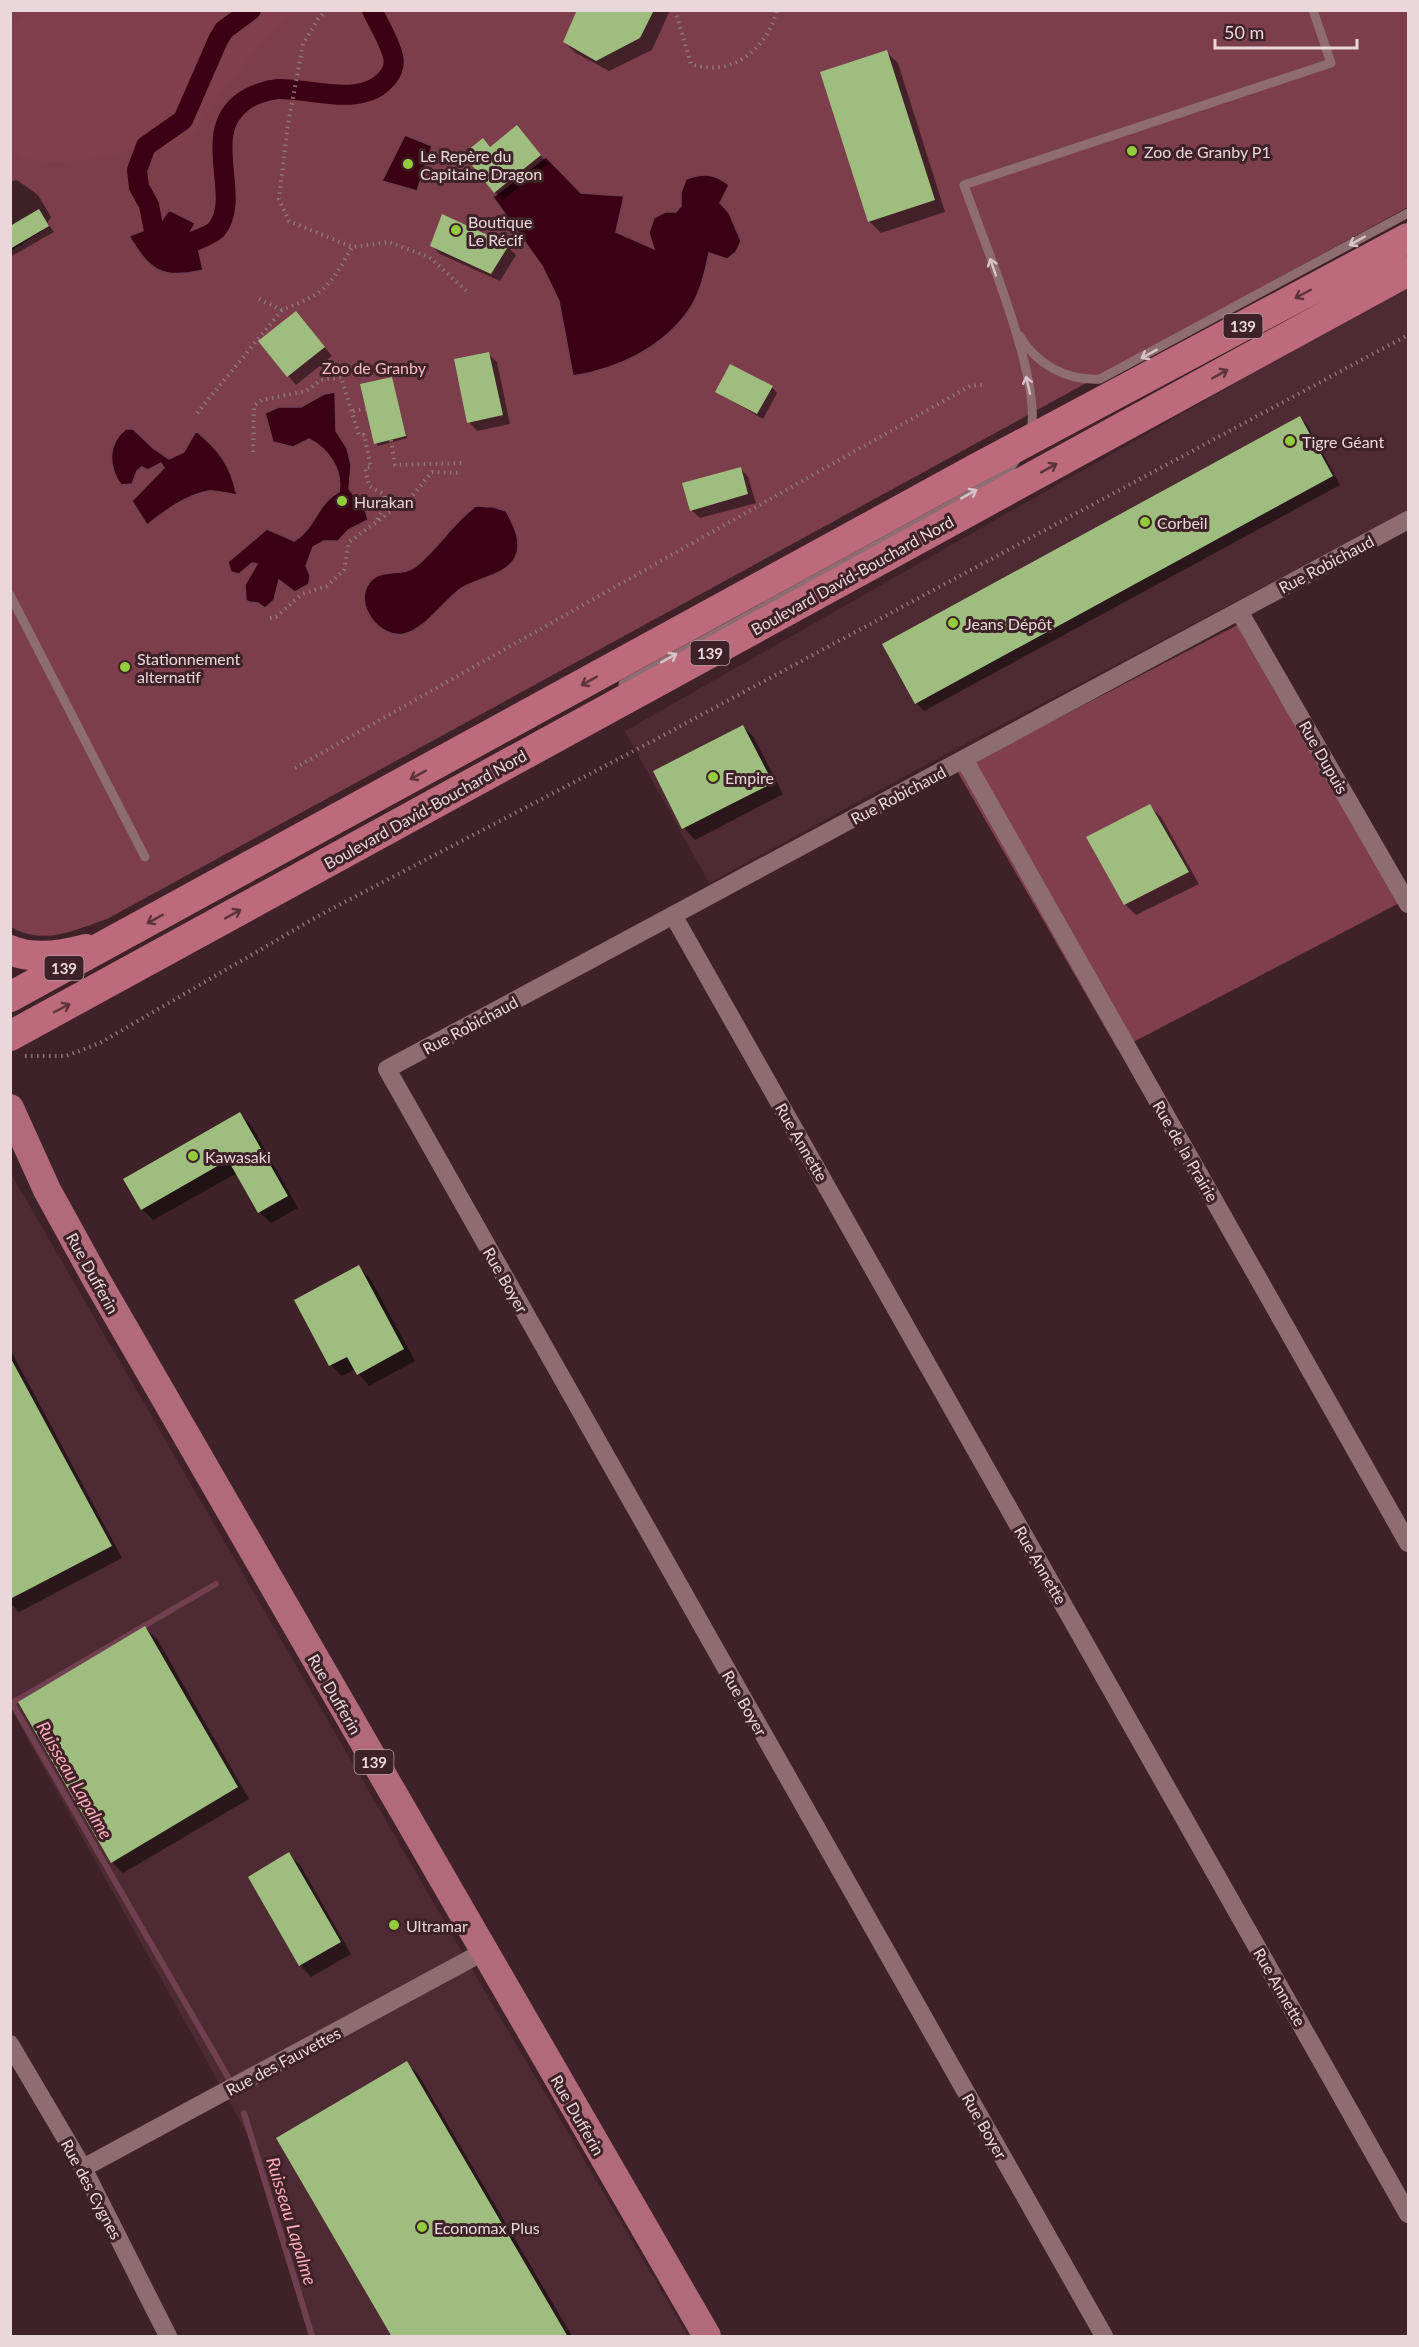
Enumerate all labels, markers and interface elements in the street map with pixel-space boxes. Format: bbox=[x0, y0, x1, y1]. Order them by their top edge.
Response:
scale bar bbox=[1215, 12, 1358, 50]
text: 50 m bbox=[1224, 21, 1264, 43]
place label: Zoo de Granby P1 bbox=[1144, 142, 1271, 161]
marker: Zoo de Granby P1 bbox=[1125, 144, 1139, 158]
place label: Le Repère du Capitaine Dragon bbox=[420, 146, 542, 183]
marker: Le Repère du Capitaine Dragon bbox=[401, 157, 415, 171]
place label: Boutique Le Récif bbox=[468, 212, 532, 249]
marker: Boutique Le Récif bbox=[449, 223, 463, 237]
one-way arrow bbox=[1349, 235, 1366, 247]
one-way arrow bbox=[986, 258, 997, 277]
one-way arrow bbox=[1295, 289, 1313, 300]
road number: 139 bbox=[1224, 314, 1262, 338]
one-way arrow bbox=[1141, 348, 1158, 360]
park label: Zoo de Granby bbox=[322, 358, 427, 377]
one-way arrow bbox=[1211, 368, 1228, 380]
one-way arrow bbox=[1022, 376, 1034, 395]
place label: Tigre Géant bbox=[1302, 432, 1384, 451]
marker: Tigre Géant bbox=[1283, 434, 1297, 448]
one-way arrow bbox=[1040, 462, 1057, 474]
one-way arrow bbox=[960, 488, 977, 500]
place label: Hurakan bbox=[354, 492, 414, 511]
marker: Hurakan bbox=[335, 494, 349, 508]
street label: Boulevard David-Bouchard Nord bbox=[748, 511, 956, 639]
place label: Corbeil bbox=[1157, 513, 1207, 532]
marker: Corbeil bbox=[1138, 515, 1152, 529]
street label: Rue Robichaud bbox=[1275, 531, 1377, 597]
place label: Jeans Dépôt bbox=[965, 614, 1052, 633]
marker: Jeans Dépôt bbox=[946, 616, 960, 630]
road number: 139 bbox=[690, 641, 730, 665]
place label: Stationnement alternatif bbox=[137, 649, 241, 686]
one-way arrow bbox=[659, 652, 677, 663]
marker: Stationnement alternatif bbox=[118, 660, 132, 674]
one-way arrow bbox=[580, 676, 598, 687]
street label: Rue Dupuis bbox=[1296, 717, 1352, 797]
street label: Boulevard David-Bouchard Nord bbox=[321, 745, 529, 873]
street label: Rue Robichaud bbox=[847, 762, 949, 828]
place label: Empire bbox=[725, 768, 774, 787]
one-way arrow bbox=[409, 770, 427, 781]
marker: Empire bbox=[706, 770, 720, 784]
one-way arrow bbox=[224, 908, 241, 920]
one-way arrow bbox=[146, 914, 164, 925]
road number: 139 bbox=[44, 956, 84, 980]
street label: Rue Robichaud bbox=[419, 992, 521, 1058]
one-way arrow bbox=[53, 1002, 70, 1014]
street label: Rue de la Prairie bbox=[1149, 1097, 1223, 1205]
street label: Rue Annette bbox=[772, 1100, 832, 1184]
place label: Kawasaki bbox=[205, 1147, 271, 1166]
marker: Kawasaki bbox=[186, 1149, 200, 1163]
street label: Rue Dufferin bbox=[63, 1229, 123, 1317]
street label: Rue Boyer bbox=[480, 1244, 532, 1316]
street label: Rue Annette bbox=[1011, 1523, 1071, 1607]
street label: Rue Dufferin bbox=[304, 1650, 366, 1738]
street label: Rue Boyer bbox=[719, 1667, 771, 1739]
water label: Ruisseau Lapalme bbox=[32, 1717, 118, 1843]
road number: 139 bbox=[354, 1750, 394, 1774]
place label: Ultramar bbox=[406, 1916, 468, 1935]
marker: Ultramar bbox=[387, 1918, 401, 1932]
street label: Rue Annette bbox=[1250, 1945, 1310, 2029]
street label: Rue des Fauvettes bbox=[222, 2023, 344, 2099]
street label: Rue Dufferin bbox=[547, 2071, 609, 2159]
street label: Rue Boyer bbox=[959, 2090, 1011, 2162]
street label: Rue des Cygnes bbox=[58, 2136, 126, 2242]
water label: Ruisseau Lapalme bbox=[262, 2154, 322, 2288]
place label: Economax Plus bbox=[434, 2218, 540, 2237]
marker: Economax Plus bbox=[415, 2220, 429, 2234]

